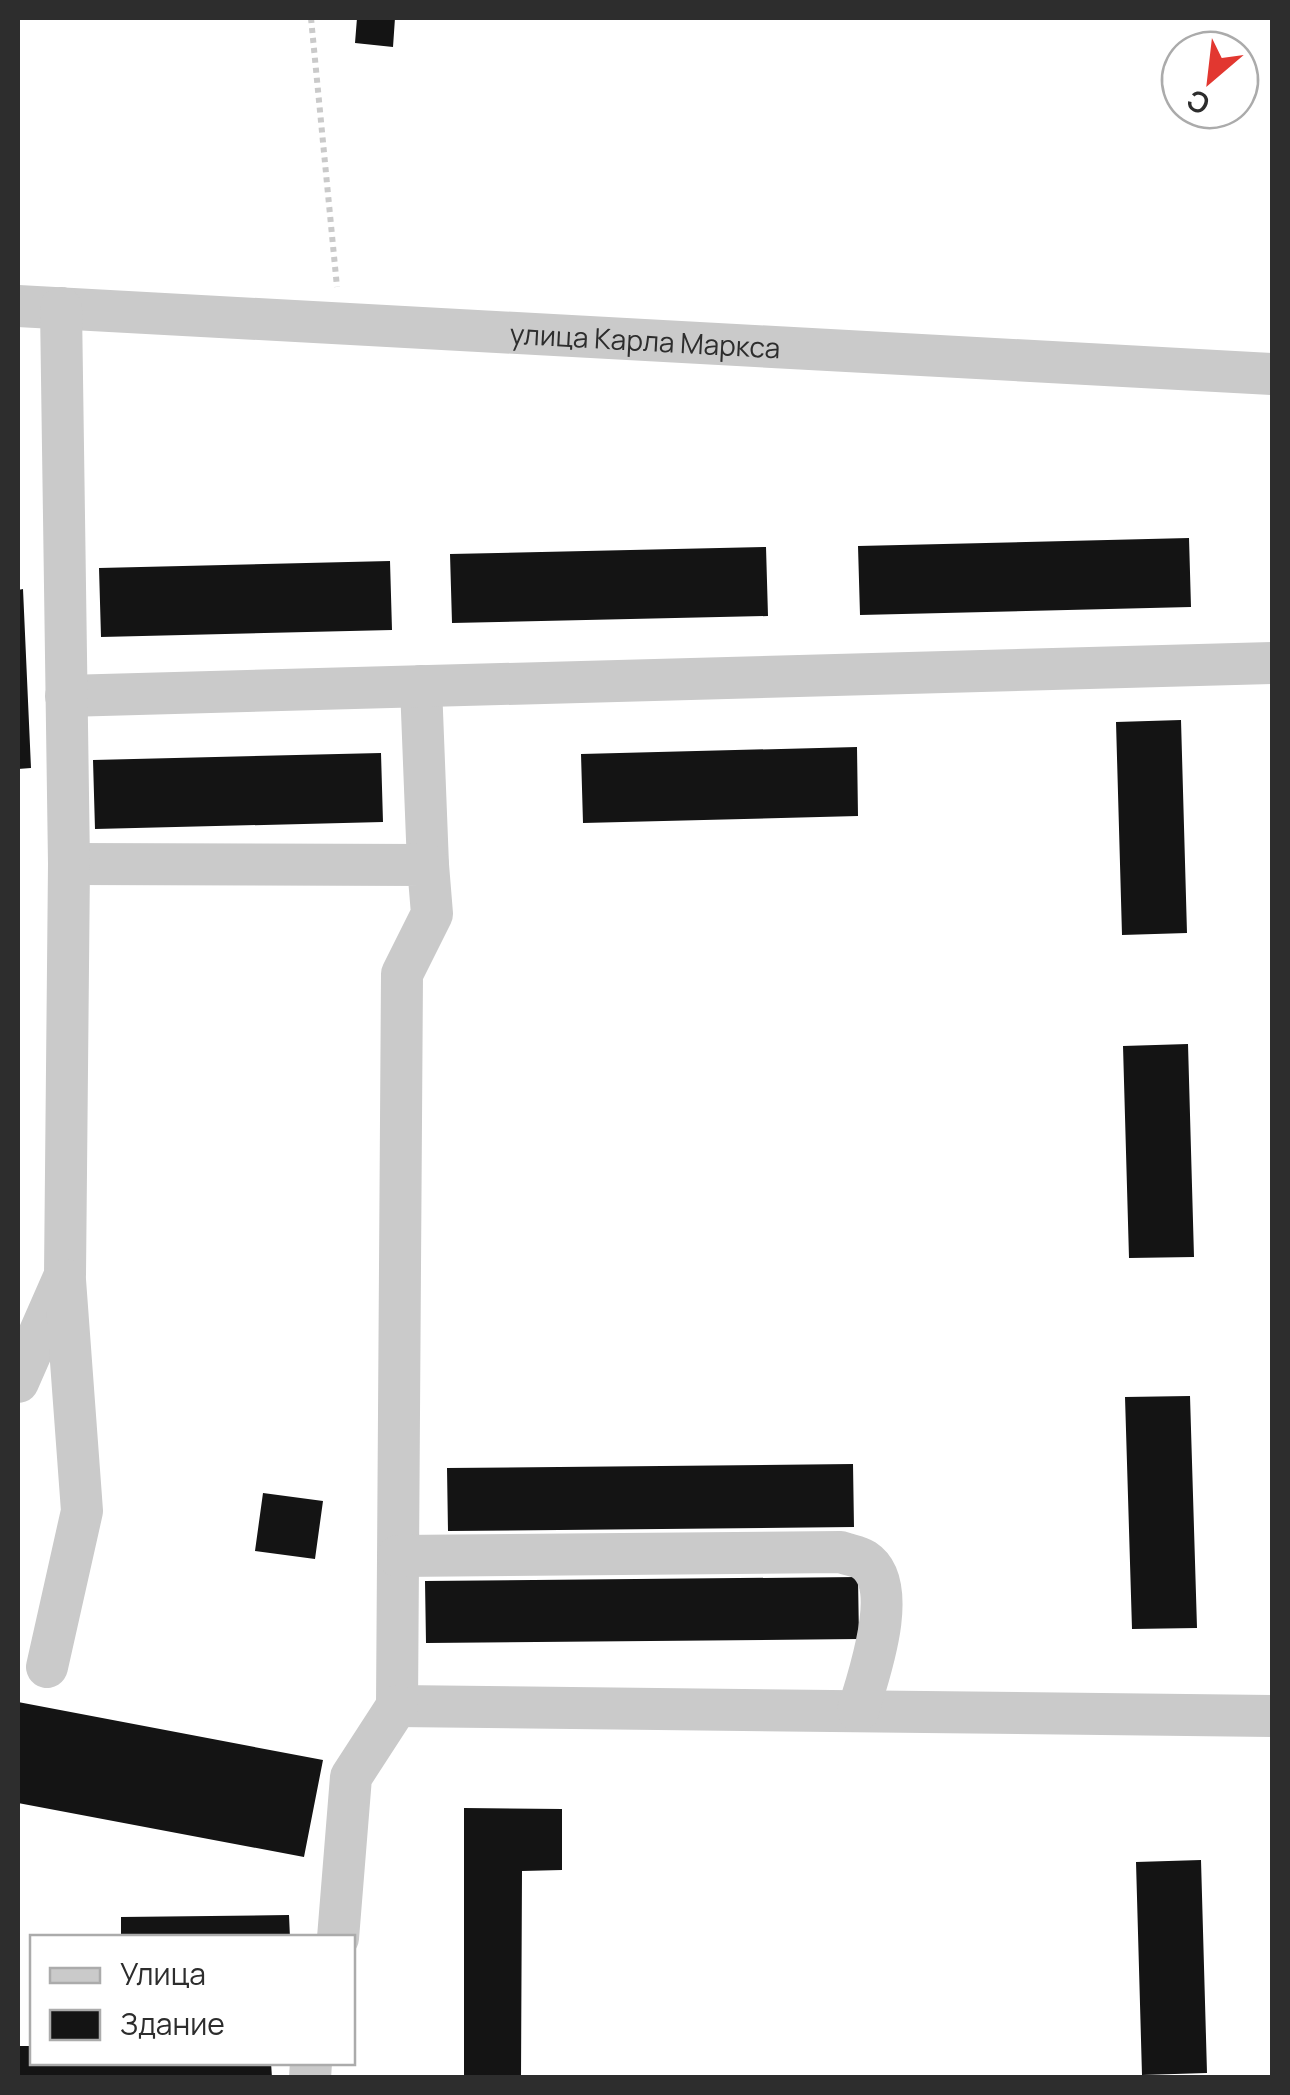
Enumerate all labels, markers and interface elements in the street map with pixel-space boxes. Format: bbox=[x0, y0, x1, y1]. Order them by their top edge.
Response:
north arrow bbox=[1160, 30, 1260, 130]
text: С bbox=[1180, 81, 1216, 125]
street label: улица Карла Маркса bbox=[509, 314, 781, 366]
legend bbox=[30, 1935, 355, 2065]
text: Улица bbox=[120, 1953, 206, 1994]
text: Здание bbox=[120, 2003, 225, 2044]

